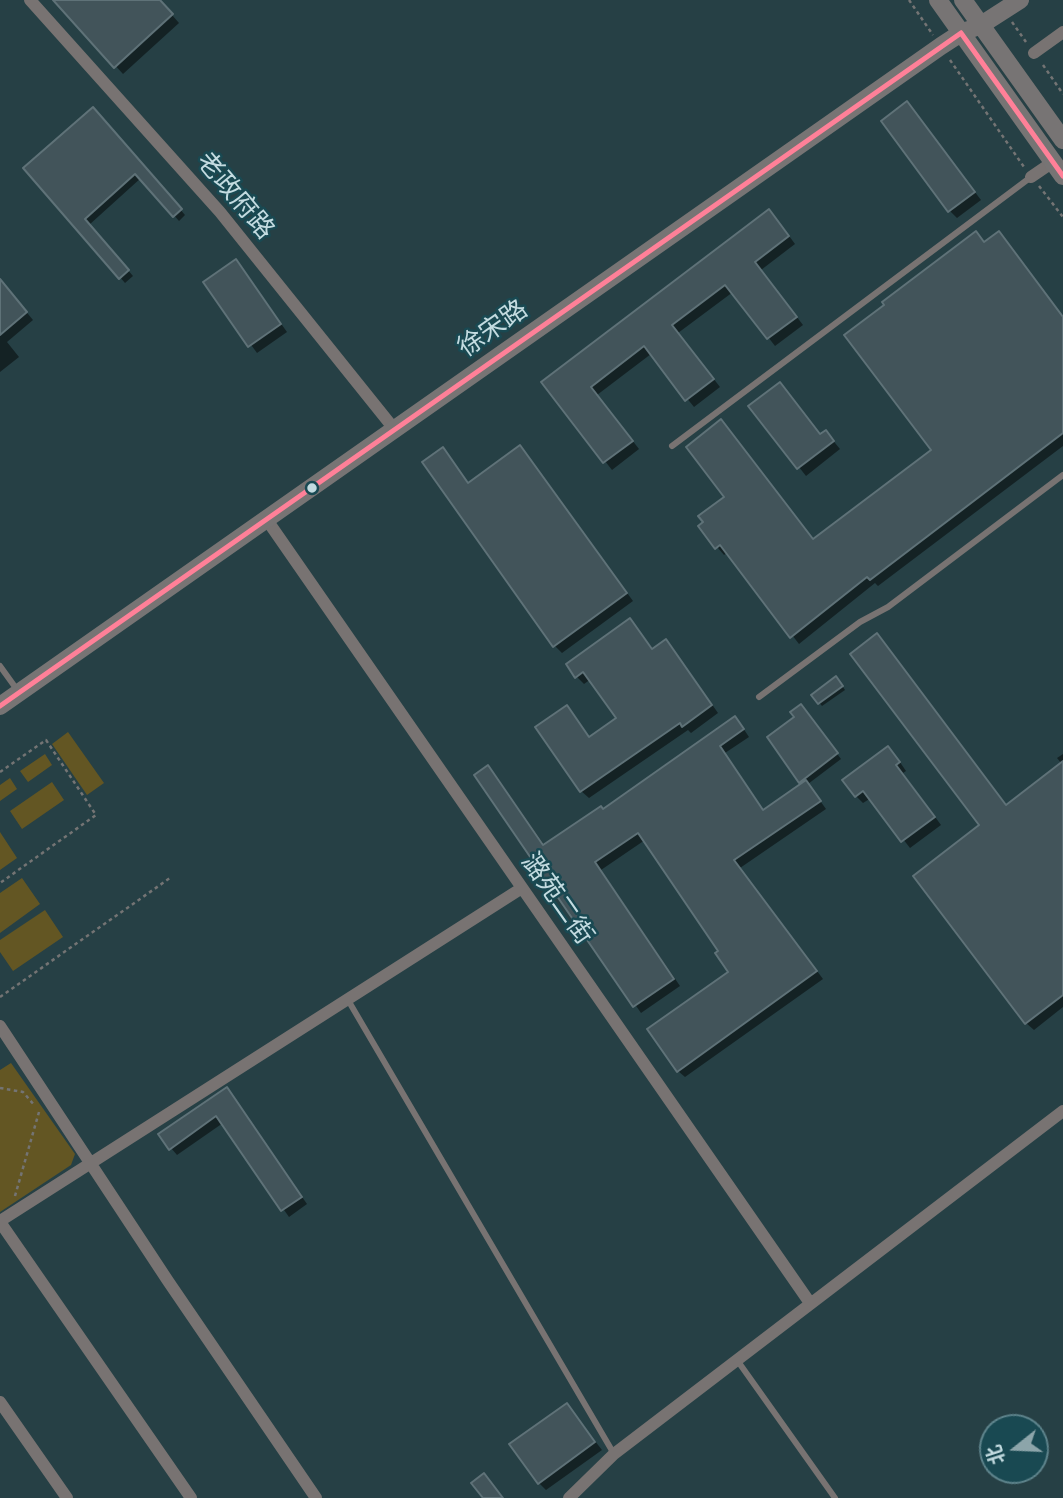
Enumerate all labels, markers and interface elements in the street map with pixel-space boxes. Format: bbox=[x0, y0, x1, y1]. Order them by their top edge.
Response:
street label: 老政府路 bbox=[190, 146, 280, 246]
street label: 徐宋路 bbox=[452, 294, 534, 364]
unlabelled marker bbox=[305, 481, 319, 495]
street label: 潞苑二街 bbox=[514, 847, 600, 951]
north arrow bbox=[979, 1414, 1049, 1484]
text: 北 bbox=[982, 1442, 1009, 1468]

